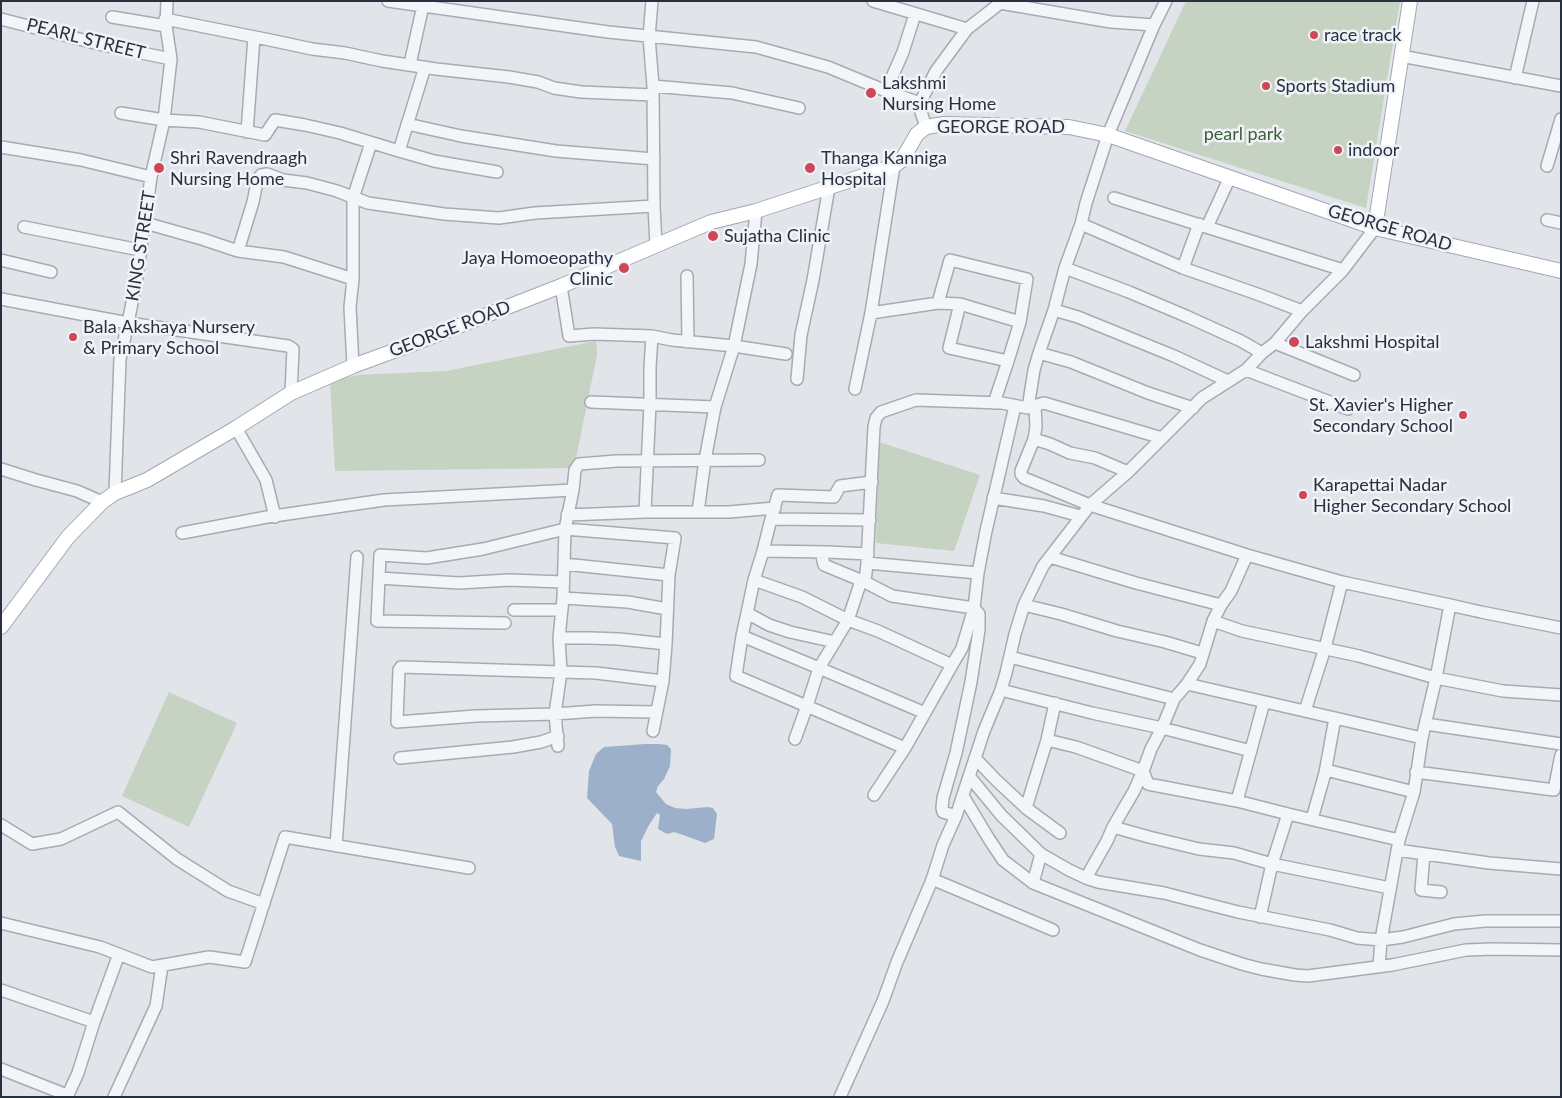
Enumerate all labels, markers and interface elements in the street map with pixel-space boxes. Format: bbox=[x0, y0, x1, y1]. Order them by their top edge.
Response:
street label: PEARL STREET bbox=[24, 14, 148, 64]
place label: race track bbox=[1324, 24, 1401, 46]
marker: race track bbox=[1308, 29, 1320, 41]
place label: Lakshmi Nursing Home bbox=[882, 72, 996, 115]
place label: Sports Stadium bbox=[1276, 75, 1395, 97]
marker: Sports Stadium bbox=[1260, 80, 1272, 92]
marker: Lakshmi Nursing Home bbox=[864, 86, 878, 100]
street label: GEORGE ROAD bbox=[937, 116, 1065, 138]
park label: pearl park bbox=[1204, 123, 1282, 145]
place label: indoor bbox=[1348, 139, 1399, 161]
marker: indoor bbox=[1332, 144, 1344, 156]
place label: Shri Ravendraagh Nursing Home bbox=[170, 147, 307, 190]
place label: Thanga Kanniga Hospital bbox=[821, 147, 947, 190]
marker: Shri Ravendraagh Nursing Home bbox=[152, 161, 166, 175]
marker: Thanga Kanniga Hospital bbox=[803, 161, 817, 175]
street label: KING STREET bbox=[122, 189, 160, 303]
street label: GEORGE ROAD bbox=[1325, 200, 1455, 256]
place label: Sujatha Clinic bbox=[724, 225, 830, 247]
marker: Sujatha Clinic bbox=[706, 229, 720, 243]
place label: Jaya Homoeopathy Clinic bbox=[462, 247, 613, 290]
marker: Jaya Homoeopathy Clinic bbox=[617, 261, 631, 275]
street label: GEORGE ROAD bbox=[386, 296, 514, 362]
place label: Bala Akshaya Nursery & Primary School bbox=[83, 316, 255, 358]
marker: Bala Akshaya Nursery & Primary School bbox=[67, 331, 79, 343]
place label: Lakshmi Hospital bbox=[1305, 331, 1439, 353]
marker: Lakshmi Hospital bbox=[1287, 335, 1301, 349]
place label: St. Xavier's Higher Secondary School bbox=[1309, 394, 1453, 436]
marker: St. Xavier's Higher Secondary School bbox=[1457, 409, 1469, 421]
place label: Karapettai Nadar Higher Secondary School bbox=[1313, 474, 1511, 516]
marker: Karapettai Nadar Higher Secondary School bbox=[1297, 489, 1309, 501]

